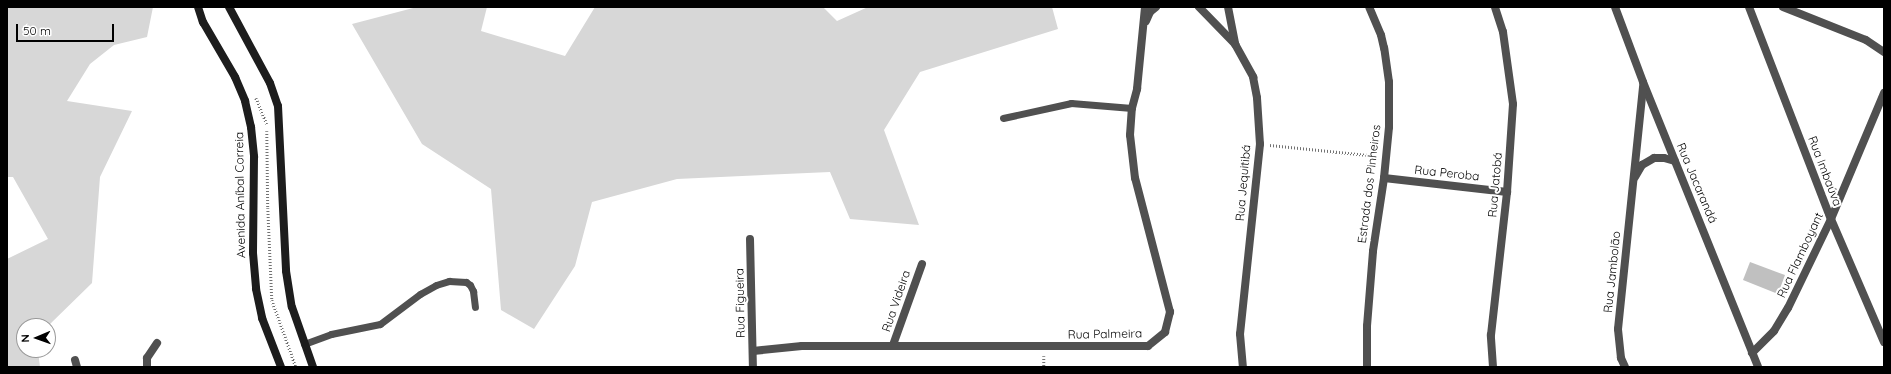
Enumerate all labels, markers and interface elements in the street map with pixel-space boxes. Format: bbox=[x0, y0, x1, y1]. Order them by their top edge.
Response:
scale bar bbox=[18, 16, 116, 42]
text: 50 m bbox=[23, 23, 51, 38]
street label: Estrada dos Pinheiros bbox=[1355, 124, 1383, 244]
street label: Avenida Aníbal Correia bbox=[232, 132, 248, 258]
street label: Rua Imbaúva bbox=[1805, 134, 1845, 208]
street label: Rua Jacarandá bbox=[1674, 141, 1720, 225]
street label: Rua Jequitibá bbox=[1232, 144, 1254, 222]
street label: Rua Jatobá bbox=[1485, 152, 1505, 218]
street label: Rua Peroba bbox=[1414, 162, 1480, 184]
street label: Rua Flamboyant bbox=[1774, 210, 1826, 300]
street label: Rua Jambolão bbox=[1601, 230, 1623, 314]
street label: Rua Figueira bbox=[732, 268, 748, 338]
street label: Rua Videira bbox=[879, 268, 913, 334]
north arrow bbox=[16, 318, 56, 358]
street label: Rua Palmeira bbox=[1068, 326, 1142, 342]
text: N bbox=[18, 334, 32, 343]

